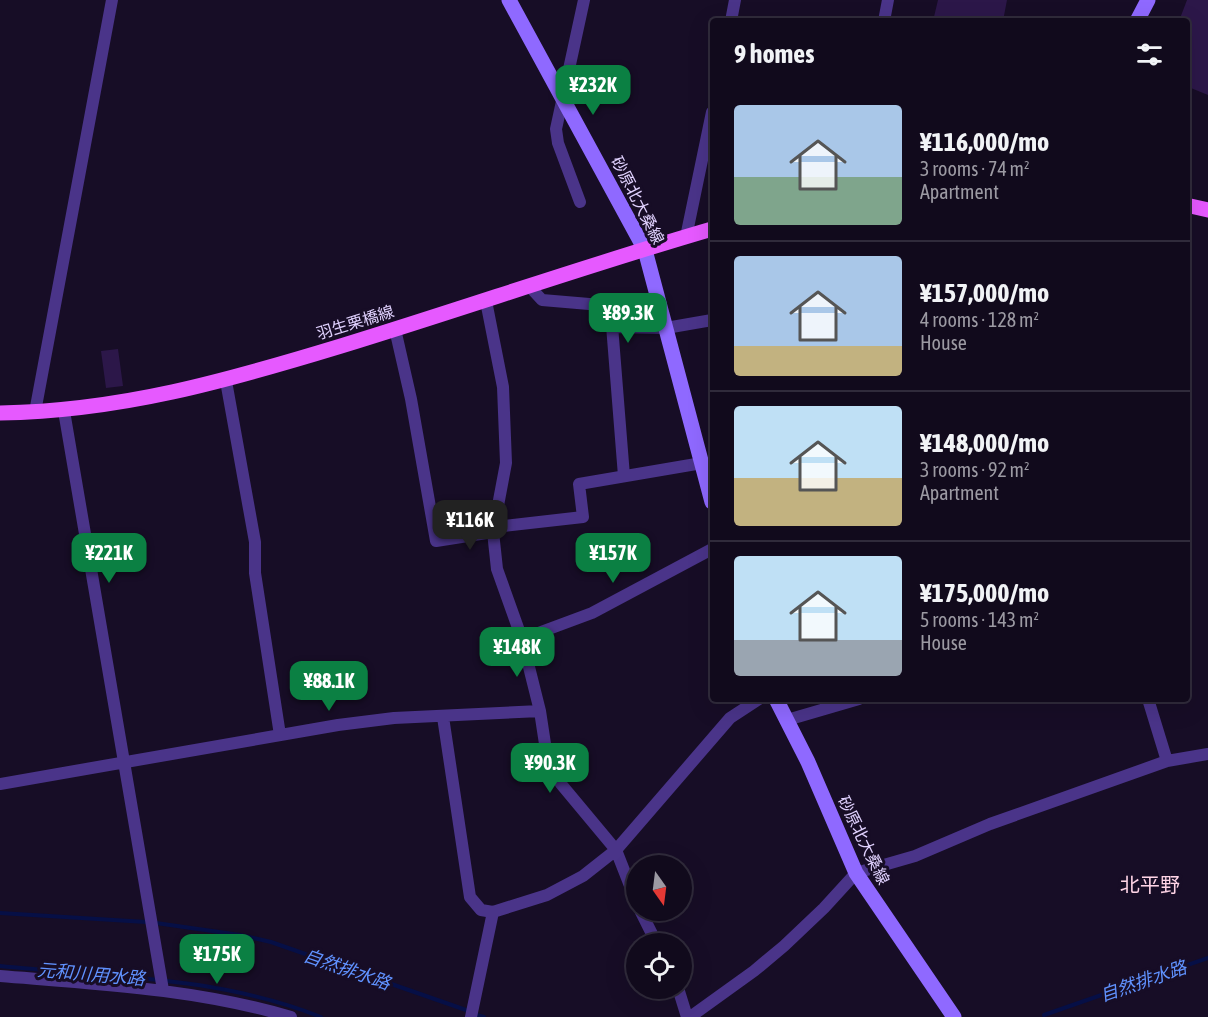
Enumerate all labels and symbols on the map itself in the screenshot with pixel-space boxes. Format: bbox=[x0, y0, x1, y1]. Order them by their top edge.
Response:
pin: ¥232K bbox=[551, 65, 635, 116]
street label: 砂原北大桑線 bbox=[608, 153, 668, 247]
pin: ¥89.3K bbox=[579, 293, 677, 344]
street label: 羽生栗橋線 bbox=[314, 302, 396, 342]
pin: ¥116K bbox=[428, 500, 512, 551]
pin: ¥221K bbox=[67, 533, 151, 584]
pin: ¥157K bbox=[571, 533, 655, 584]
pin: ¥148K bbox=[475, 627, 559, 678]
pin: ¥88.1K bbox=[280, 661, 378, 712]
pin: ¥90.3K bbox=[501, 743, 599, 794]
street label: 砂原北大桑線 bbox=[835, 793, 893, 887]
north arrow bbox=[626, 855, 692, 921]
district label: 北平野 bbox=[1120, 873, 1180, 896]
pin: ¥175K bbox=[175, 934, 259, 985]
water label: 自然排水路 bbox=[301, 944, 395, 994]
water label: 自然排水路 bbox=[1097, 956, 1191, 1006]
water label: 元和川用水路 bbox=[36, 959, 148, 989]

